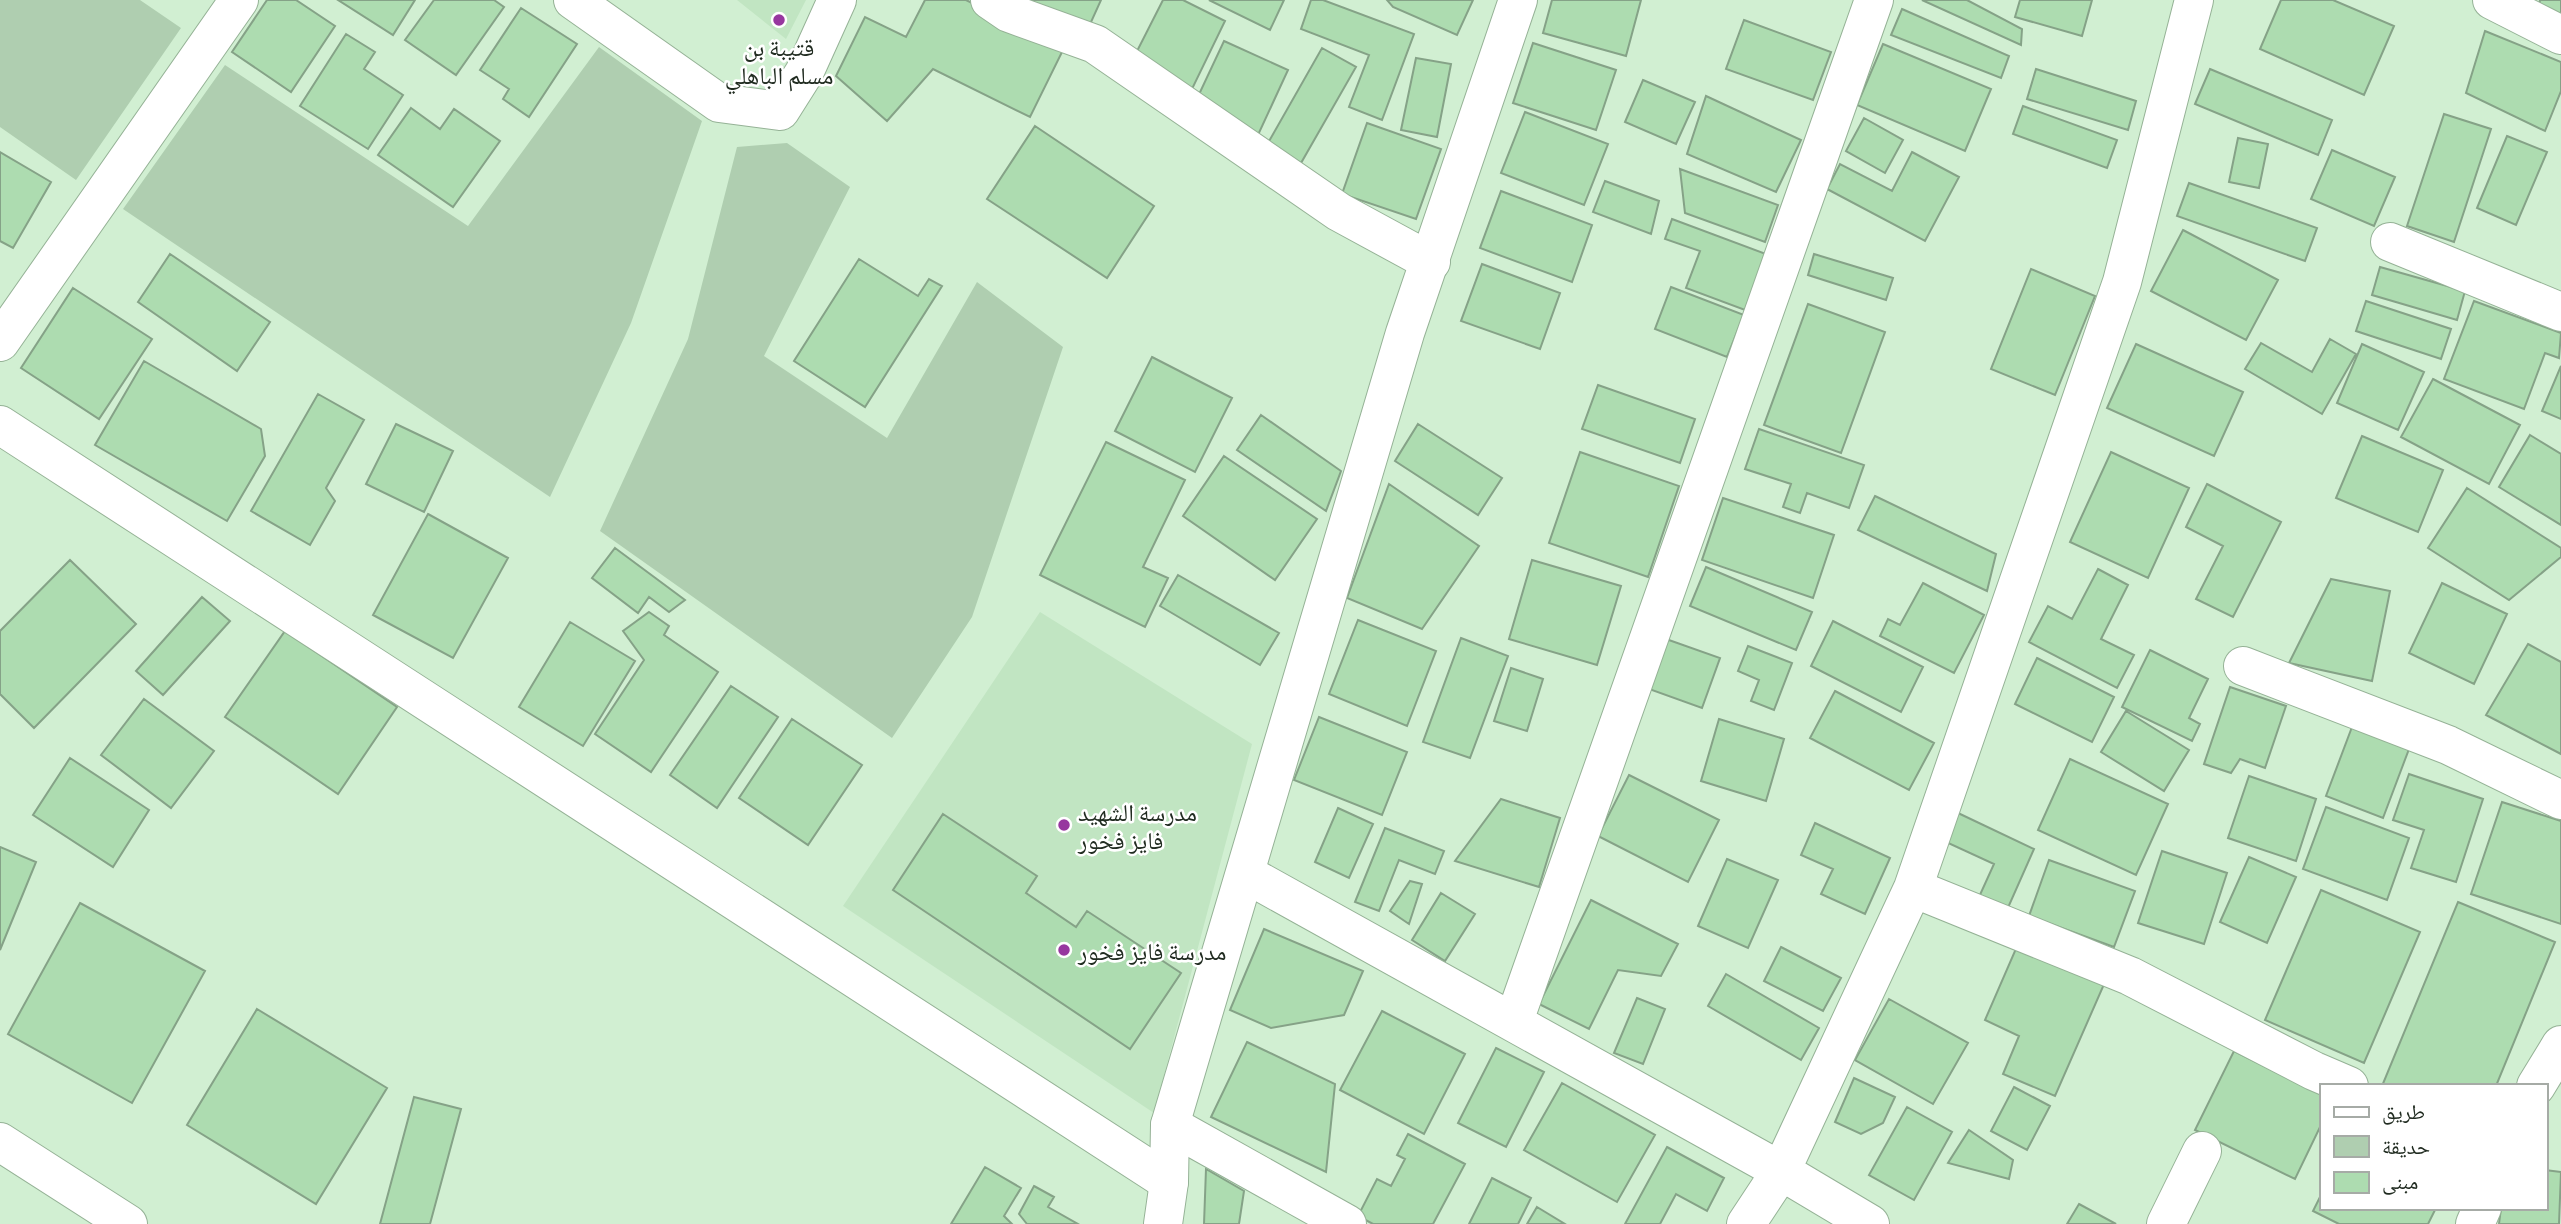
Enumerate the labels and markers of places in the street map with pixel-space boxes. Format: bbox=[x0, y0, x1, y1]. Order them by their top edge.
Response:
marker: قتيبة بن مسلم الباهلي bbox=[771, 12, 787, 28]
place label: قتيبة بن مسلم الباهلي bbox=[725, 30, 833, 95]
place label: مدرسة الشهيد فايز فخور bbox=[1077, 795, 1197, 856]
marker: مدرسة الشهيد فايز فخور bbox=[1056, 817, 1072, 833]
place label: مدرسة فايز فخور bbox=[1077, 934, 1226, 967]
marker: مدرسة فايز فخور bbox=[1056, 942, 1072, 958]

